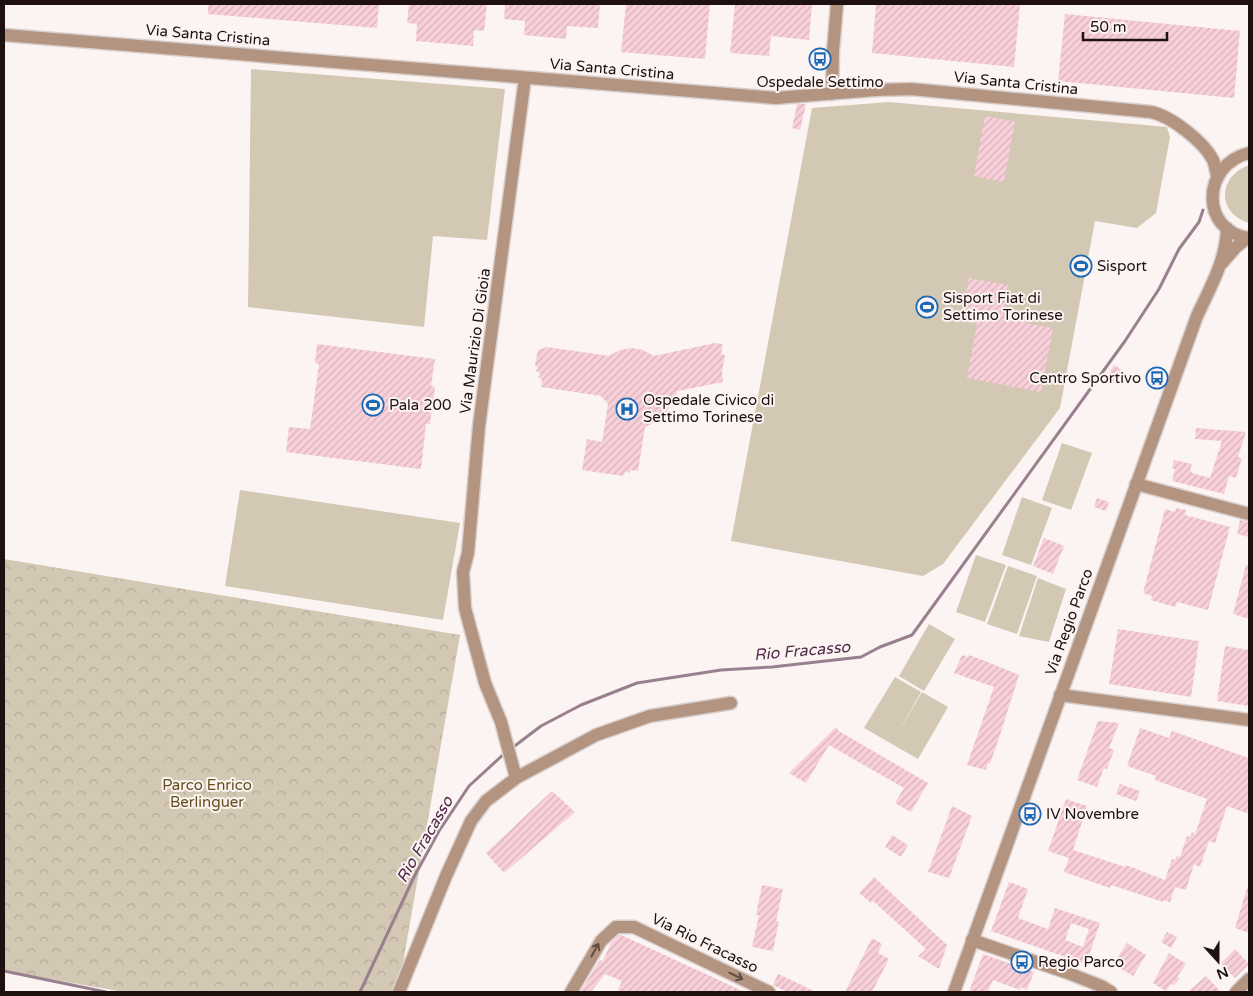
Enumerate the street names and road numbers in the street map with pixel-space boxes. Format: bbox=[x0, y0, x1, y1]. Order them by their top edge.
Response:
street label: Via Santa Cristina bbox=[145, 21, 271, 49]
street label: Via Santa Cristina bbox=[549, 55, 675, 83]
street label: Via Santa Cristina bbox=[953, 68, 1079, 98]
street label: Via Maurizio Di Gioia bbox=[456, 267, 494, 415]
street label: Via Regio Parco bbox=[1041, 566, 1097, 678]
street label: Via Rio Fracasso bbox=[649, 909, 761, 977]

